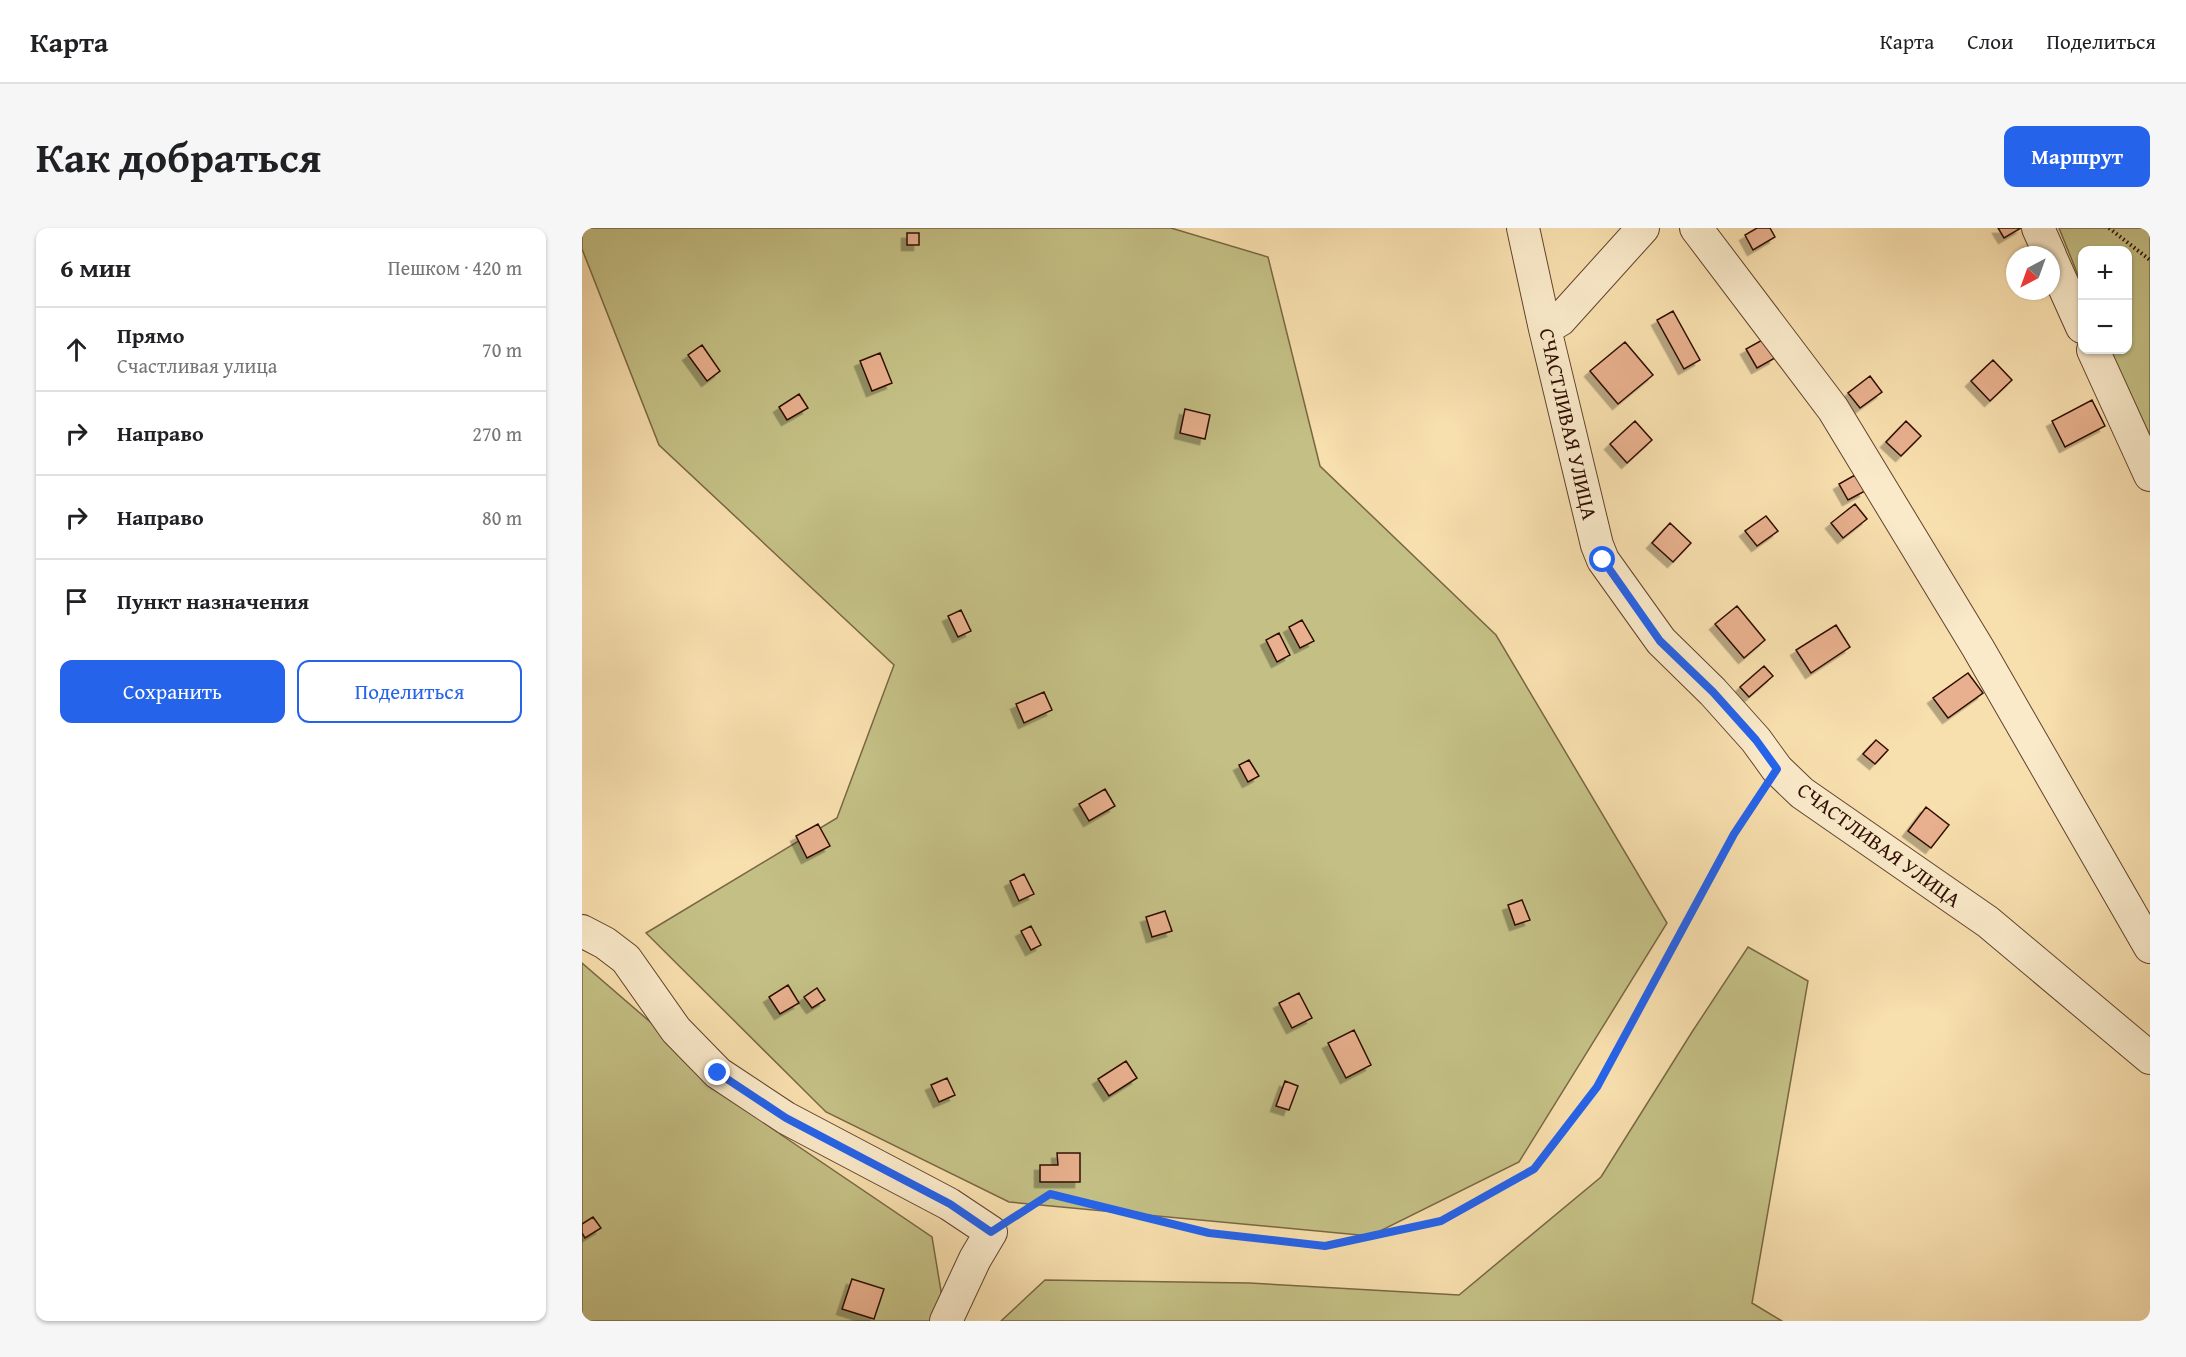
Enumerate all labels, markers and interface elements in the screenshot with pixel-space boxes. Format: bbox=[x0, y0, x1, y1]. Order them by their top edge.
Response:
text: Карта bbox=[30, 21, 108, 62]
text: Карта bbox=[1880, 26, 1934, 57]
text: Слои bbox=[1967, 26, 2013, 57]
text: Поделиться bbox=[2046, 26, 2156, 57]
text: Как добраться bbox=[36, 126, 321, 187]
button: Маршрут bbox=[2004, 126, 2150, 187]
north arrow bbox=[2006, 246, 2060, 300]
map controls bbox=[2078, 246, 2132, 354]
button: + bbox=[2078, 246, 2132, 300]
text: 6 мин bbox=[60, 248, 131, 287]
text: Пешком · 420 m bbox=[388, 253, 522, 282]
button: − bbox=[2078, 300, 2132, 354]
text: Прямо bbox=[117, 319, 184, 351]
street label: СЧАСТЛИВАЯ УЛИЦА bbox=[1531, 325, 1606, 523]
icon: ahead bbox=[60, 333, 93, 366]
text: 70 m bbox=[482, 335, 522, 364]
text: Счастливая улица bbox=[117, 351, 277, 380]
icon: right bbox=[60, 417, 93, 450]
text: Направо bbox=[117, 417, 204, 449]
text: 270 m bbox=[472, 419, 522, 448]
icon: right bbox=[60, 501, 93, 534]
text: Направо bbox=[117, 501, 204, 533]
text: 80 m bbox=[482, 503, 522, 532]
route start bbox=[1589, 546, 1615, 572]
icon: arrive bbox=[60, 585, 93, 618]
text: Пункт назначения bbox=[117, 585, 309, 617]
button: Сохранить bbox=[60, 660, 285, 723]
button: Поделиться bbox=[297, 660, 522, 723]
street label: СЧАСТЛИВАЯ УЛИЦА bbox=[1791, 775, 1968, 915]
route end bbox=[704, 1059, 730, 1085]

